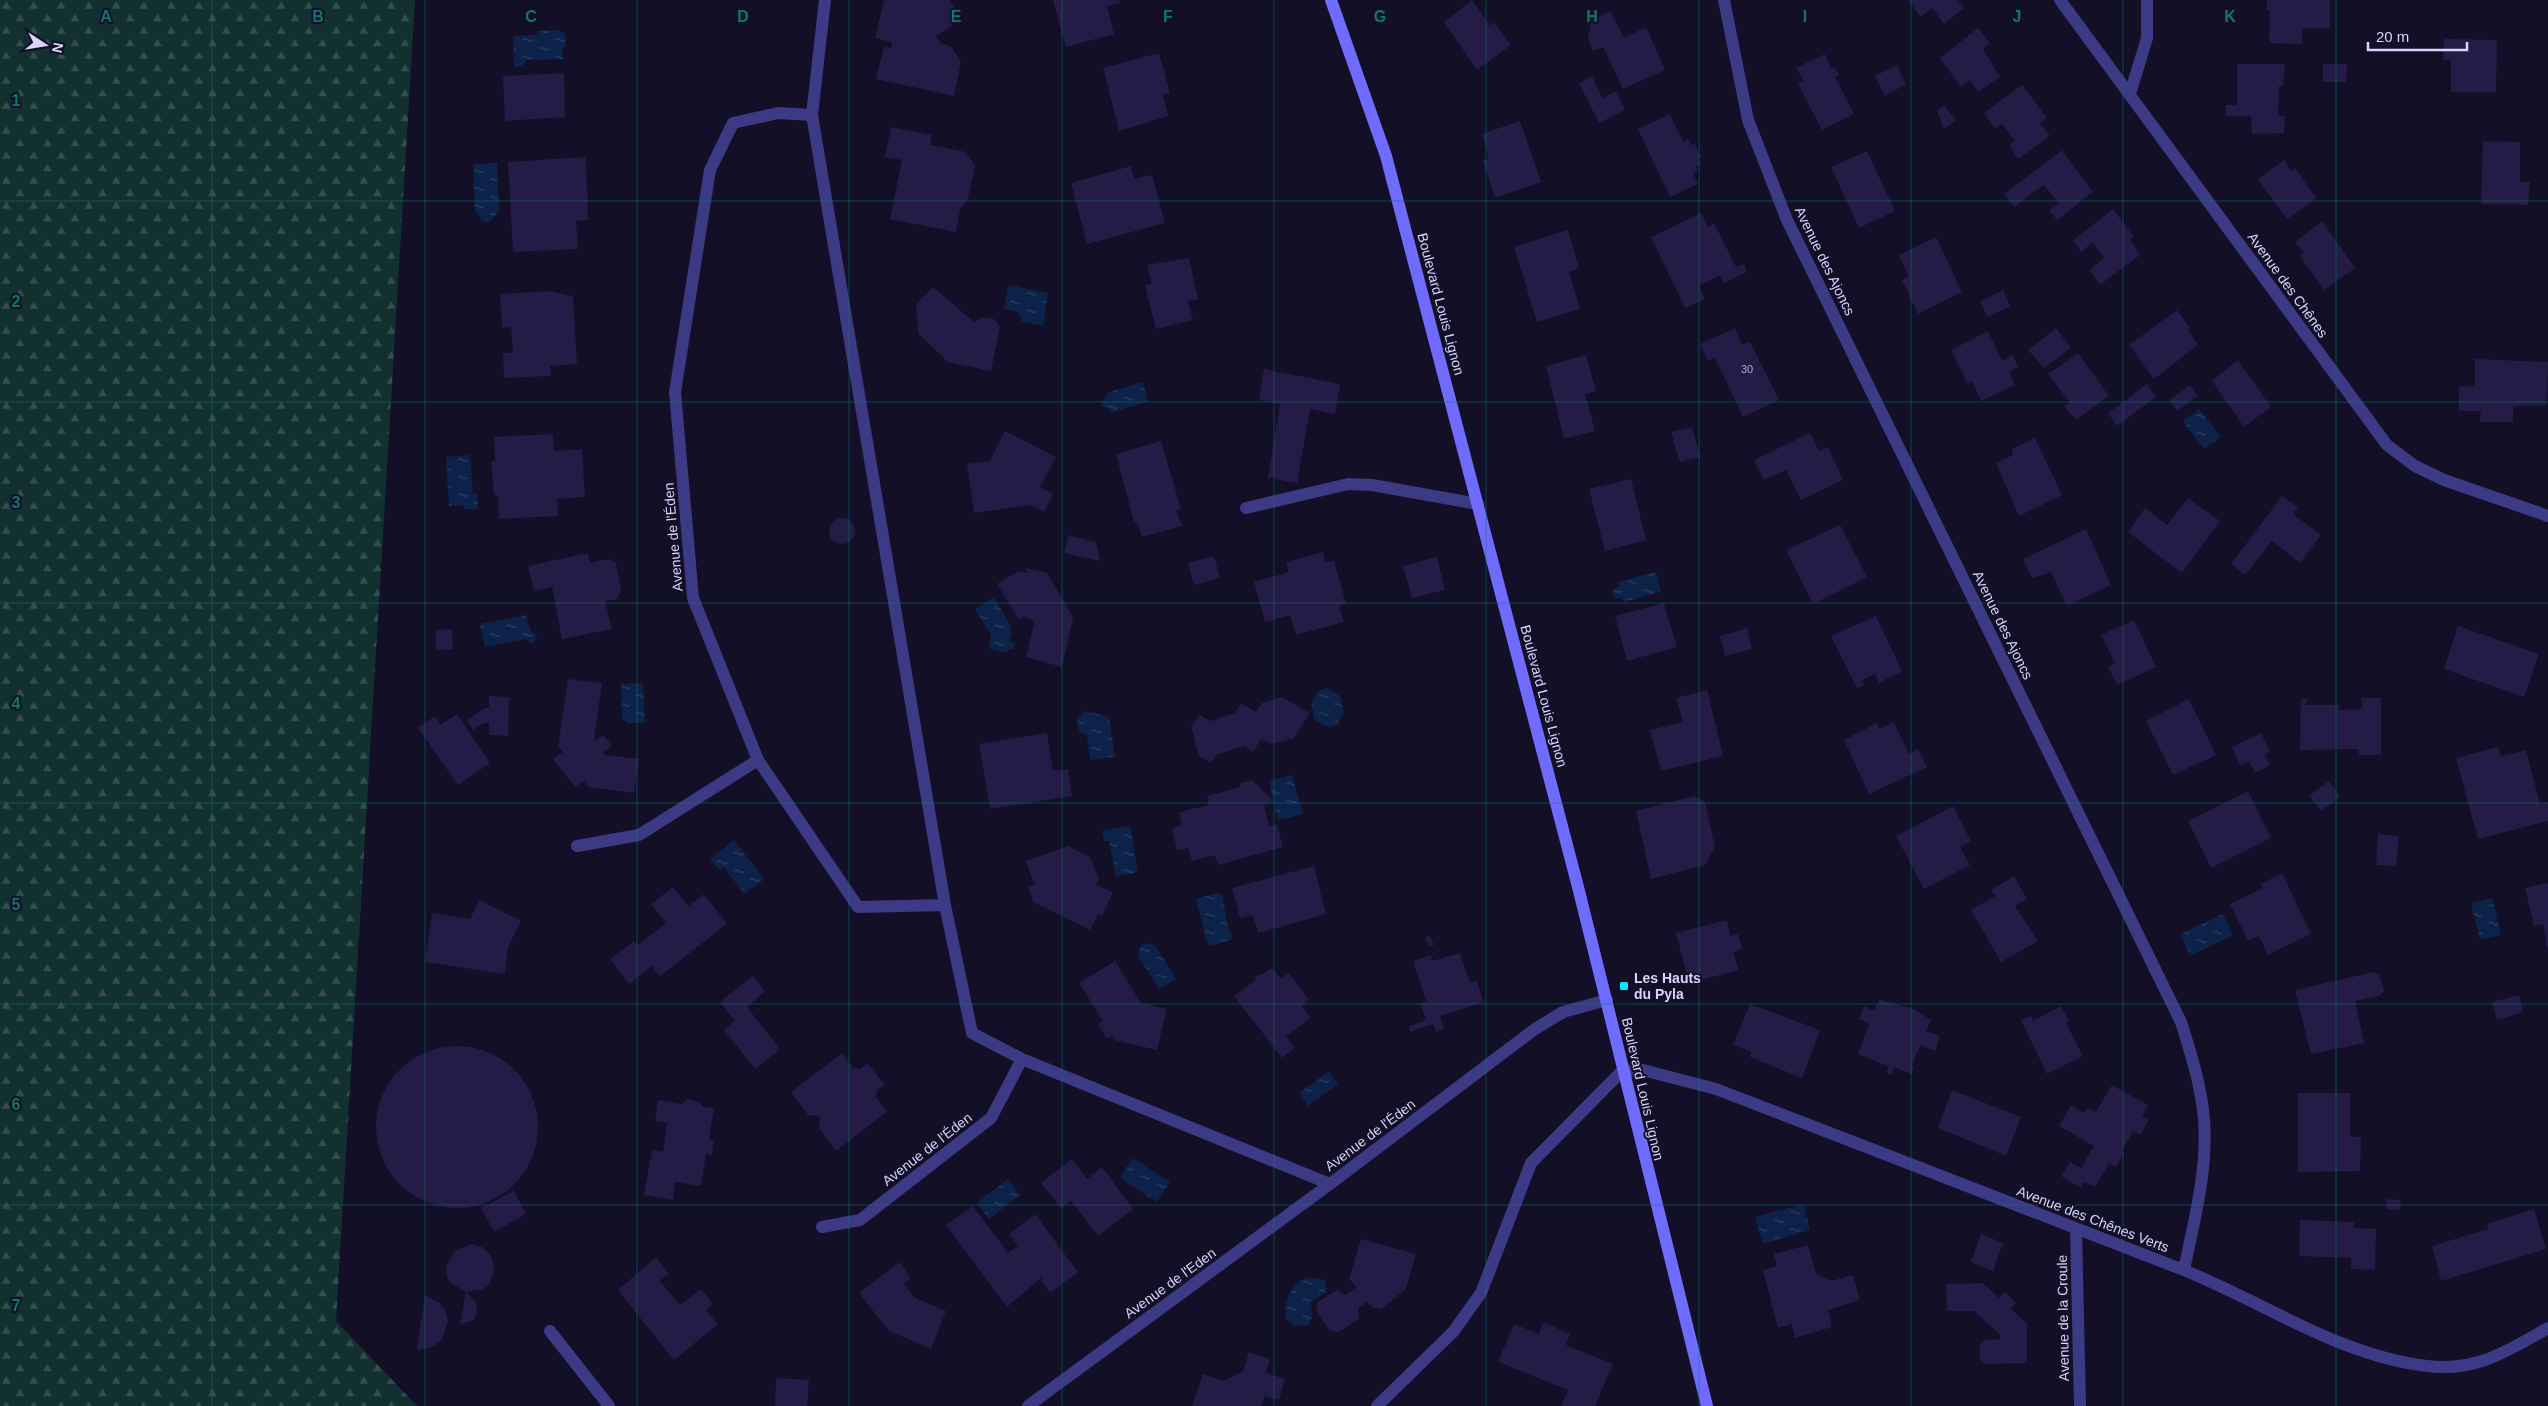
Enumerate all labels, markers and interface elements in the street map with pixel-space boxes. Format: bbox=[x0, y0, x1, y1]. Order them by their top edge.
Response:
text: A bbox=[100, 8, 112, 25]
text: B bbox=[312, 8, 324, 25]
text: C bbox=[525, 8, 537, 25]
text: D bbox=[737, 8, 749, 25]
text: E bbox=[951, 8, 962, 25]
text: F bbox=[1163, 8, 1173, 25]
text: G bbox=[1374, 8, 1386, 25]
text: H bbox=[1586, 8, 1598, 25]
text: I bbox=[1803, 8, 1807, 25]
text: J bbox=[2013, 8, 2021, 25]
text: K bbox=[2224, 8, 2236, 25]
north arrow bbox=[20, 20, 70, 70]
scale bar bbox=[2368, 20, 2467, 52]
text: 20 m bbox=[2376, 28, 2409, 45]
text: N bbox=[49, 41, 67, 54]
text: 1 bbox=[12, 92, 21, 109]
street label: Avenue des Ajoncs bbox=[1792, 204, 1858, 318]
street label: Avenue des Chênes bbox=[2245, 229, 2331, 341]
street label: Boulevard Louis Lignon bbox=[1414, 231, 1468, 377]
text: 2 bbox=[12, 293, 21, 310]
house number: 30 bbox=[1741, 363, 1753, 375]
street label: Avenue de l'Éden bbox=[660, 482, 686, 592]
text: 3 bbox=[12, 494, 21, 511]
street label: Avenue des Ajoncs bbox=[1970, 568, 2036, 682]
street label: Boulevard Louis Lignon bbox=[1517, 623, 1571, 769]
text: 4 bbox=[12, 695, 21, 712]
text: 5 bbox=[12, 896, 21, 913]
place label: Les Hauts du Pyla bbox=[1634, 970, 1701, 1002]
marker: Les Hauts du Pyla bbox=[1618, 980, 1630, 992]
street label: Boulevard Louis Lignon bbox=[1619, 1016, 1667, 1162]
text: 6 bbox=[12, 1096, 21, 1113]
street label: Avenue de l'Éden bbox=[1322, 1096, 1418, 1174]
street label: Avenue de l'Éden bbox=[879, 1109, 975, 1189]
street label: Avenue des Chênes Verts bbox=[2015, 1183, 2171, 1255]
street label: Avenue de l'Eden bbox=[1121, 1244, 1219, 1322]
street label: Avenue de la Croule bbox=[2054, 1254, 2072, 1381]
text: 7 bbox=[12, 1297, 21, 1314]

